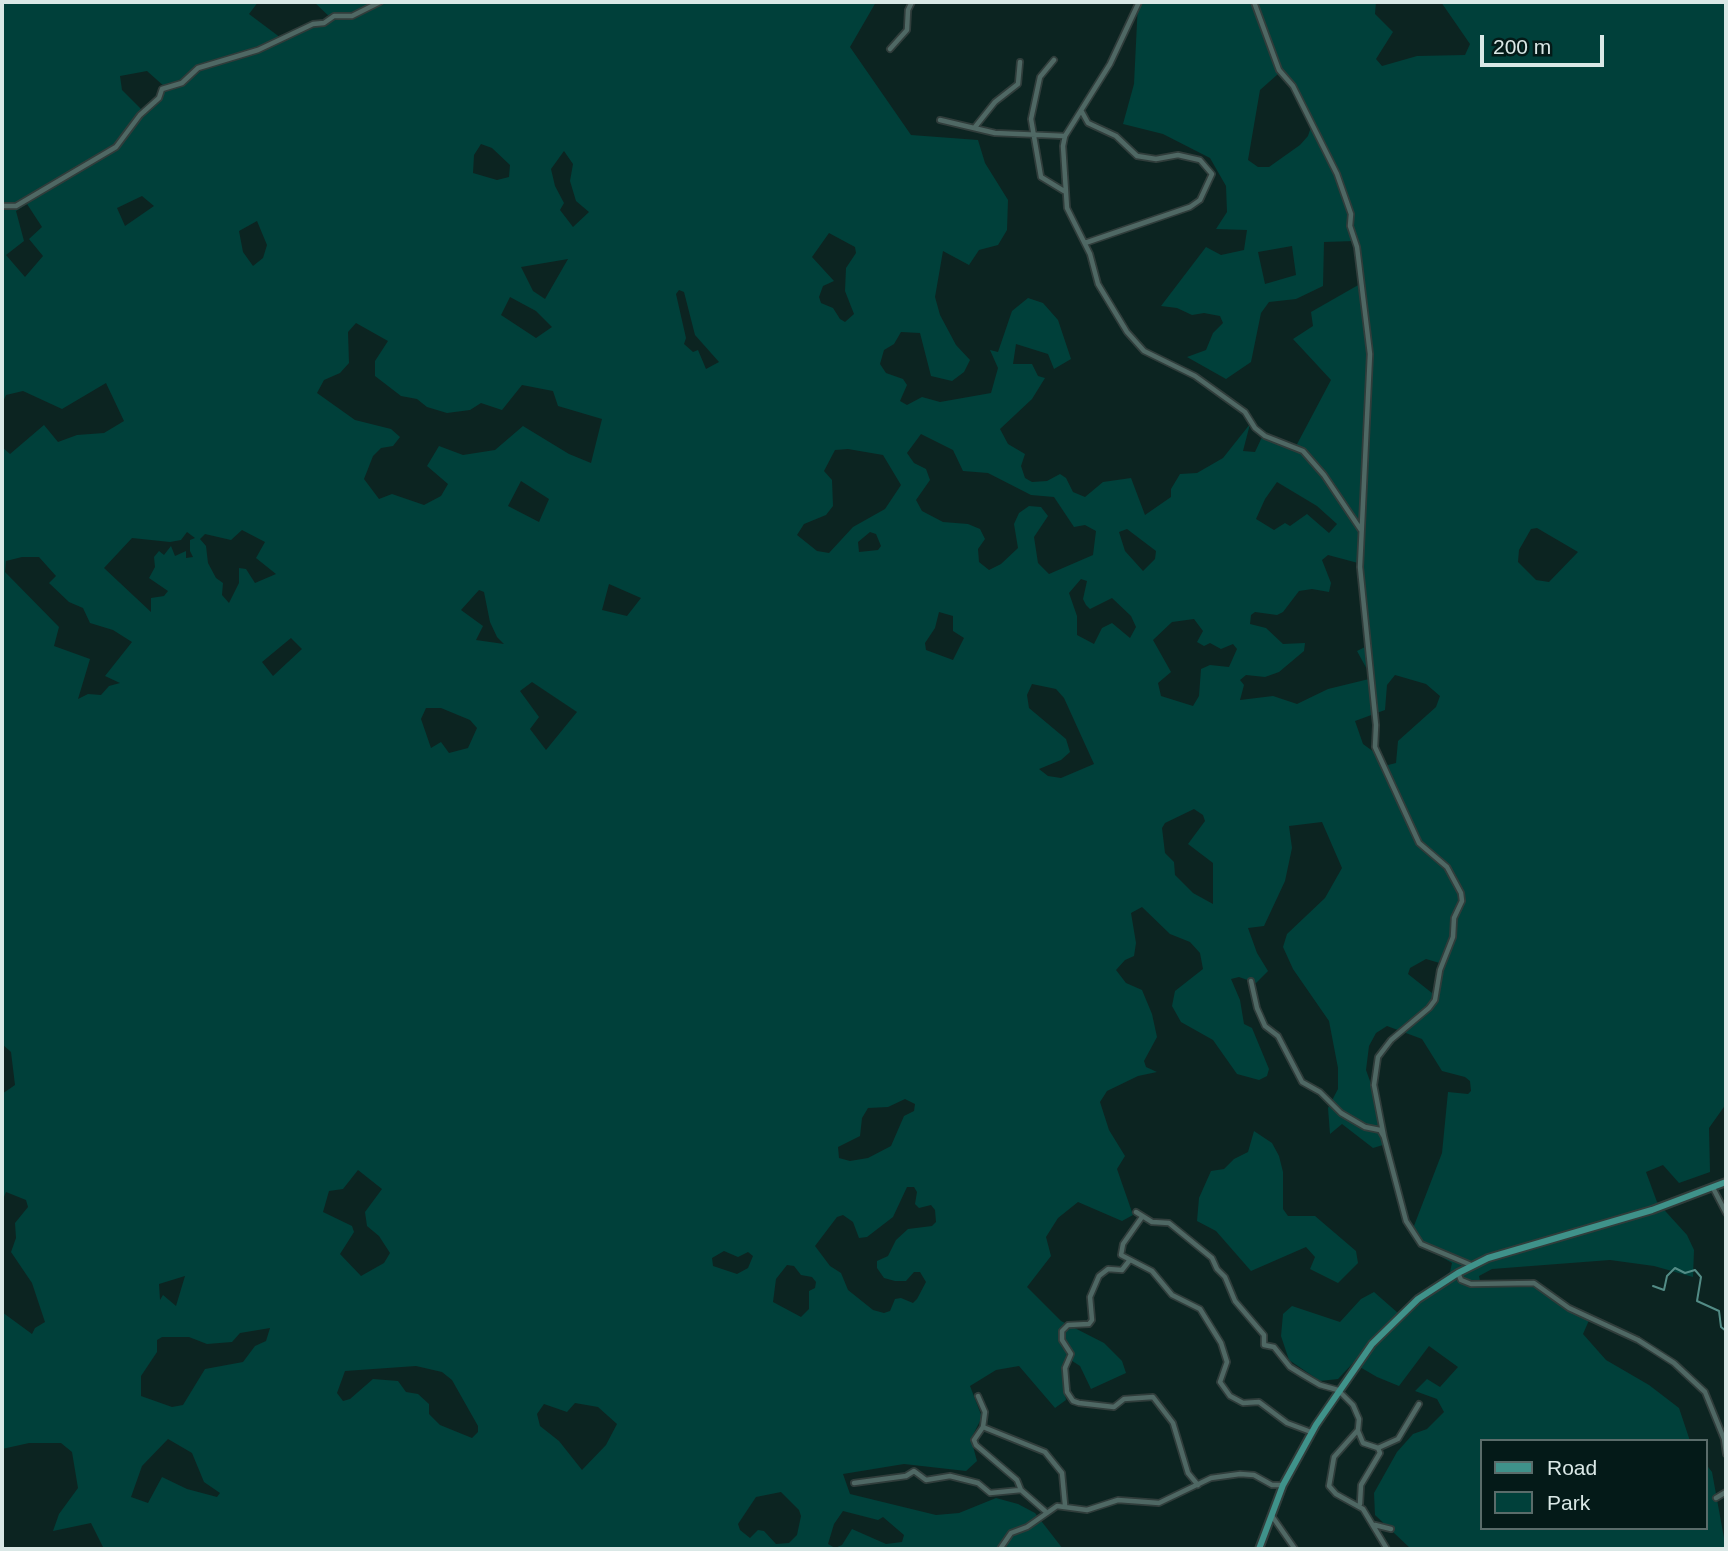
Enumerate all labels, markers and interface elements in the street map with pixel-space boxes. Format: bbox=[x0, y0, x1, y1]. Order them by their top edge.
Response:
scale bar bbox=[1483, 21, 1607, 65]
text: 200 m bbox=[1493, 35, 1551, 58]
legend bbox=[1480, 1439, 1707, 1530]
text: Road bbox=[1547, 1456, 1597, 1479]
text: Park bbox=[1547, 1491, 1590, 1514]

